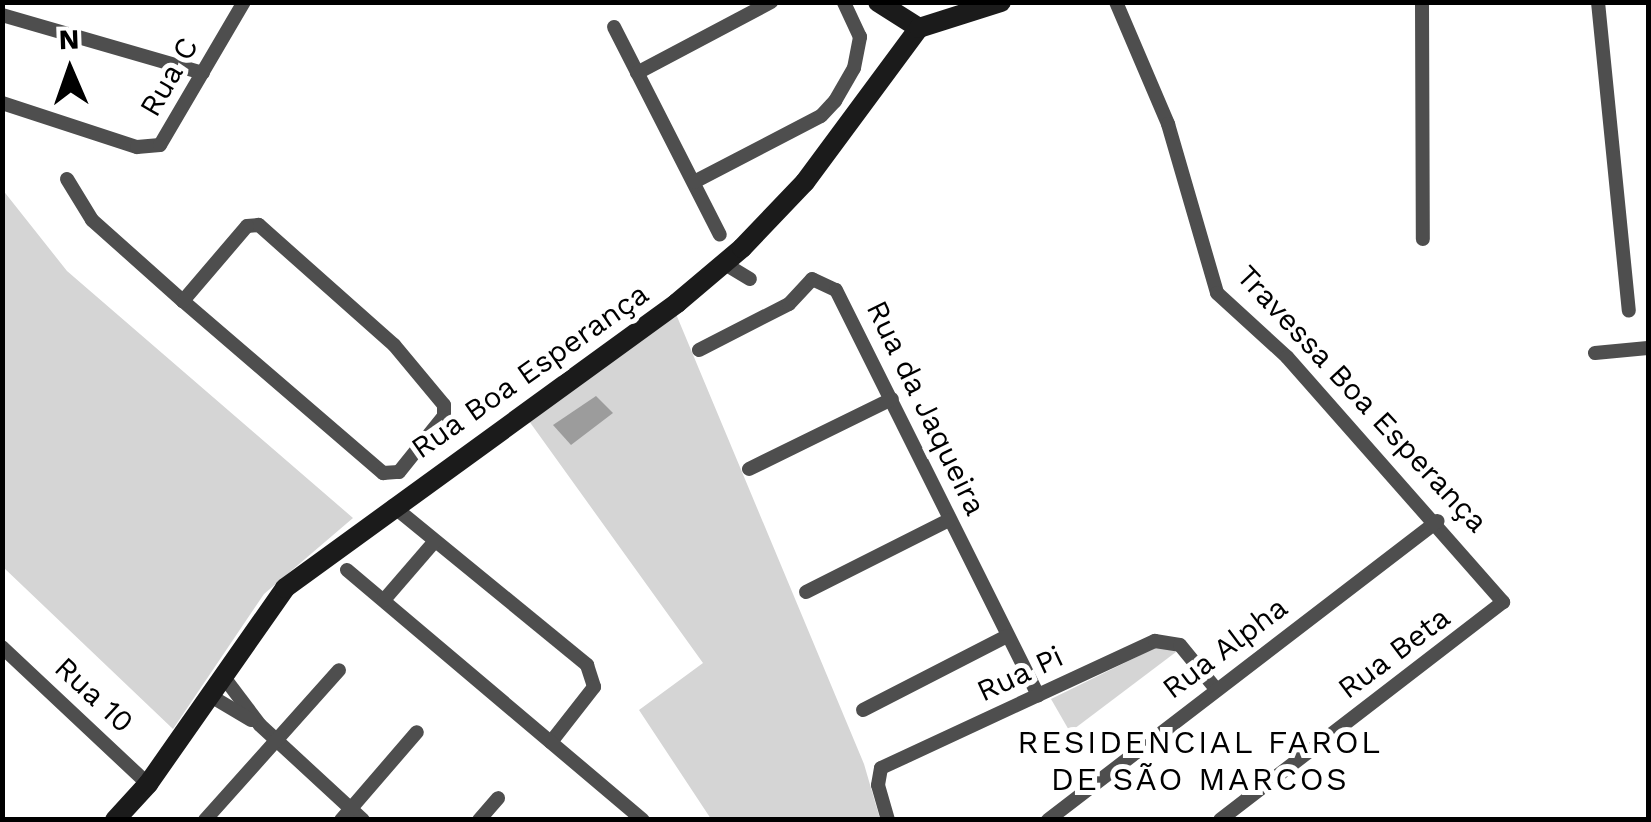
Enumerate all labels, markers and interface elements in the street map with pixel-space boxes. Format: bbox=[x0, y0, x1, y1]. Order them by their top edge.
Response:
north arrow bbox=[20, 20, 120, 120]
text: N bbox=[58, 23, 80, 56]
street label: Rua C bbox=[132, 31, 206, 123]
street label: Travessa Boa Esperança bbox=[1228, 258, 1496, 540]
street label: Rua Boa Esperança bbox=[404, 275, 656, 467]
street label: Rua da Jaqueira bbox=[858, 294, 994, 522]
street label: Rua Alpha bbox=[1155, 589, 1295, 707]
street label: Rua Beta bbox=[1331, 599, 1457, 707]
street label: Rua Pi bbox=[971, 638, 1069, 710]
street label: Rua 10 bbox=[47, 649, 141, 741]
district label: RESIDENCIAL FAROL DE SÃO MARCOS bbox=[1017, 724, 1383, 799]

